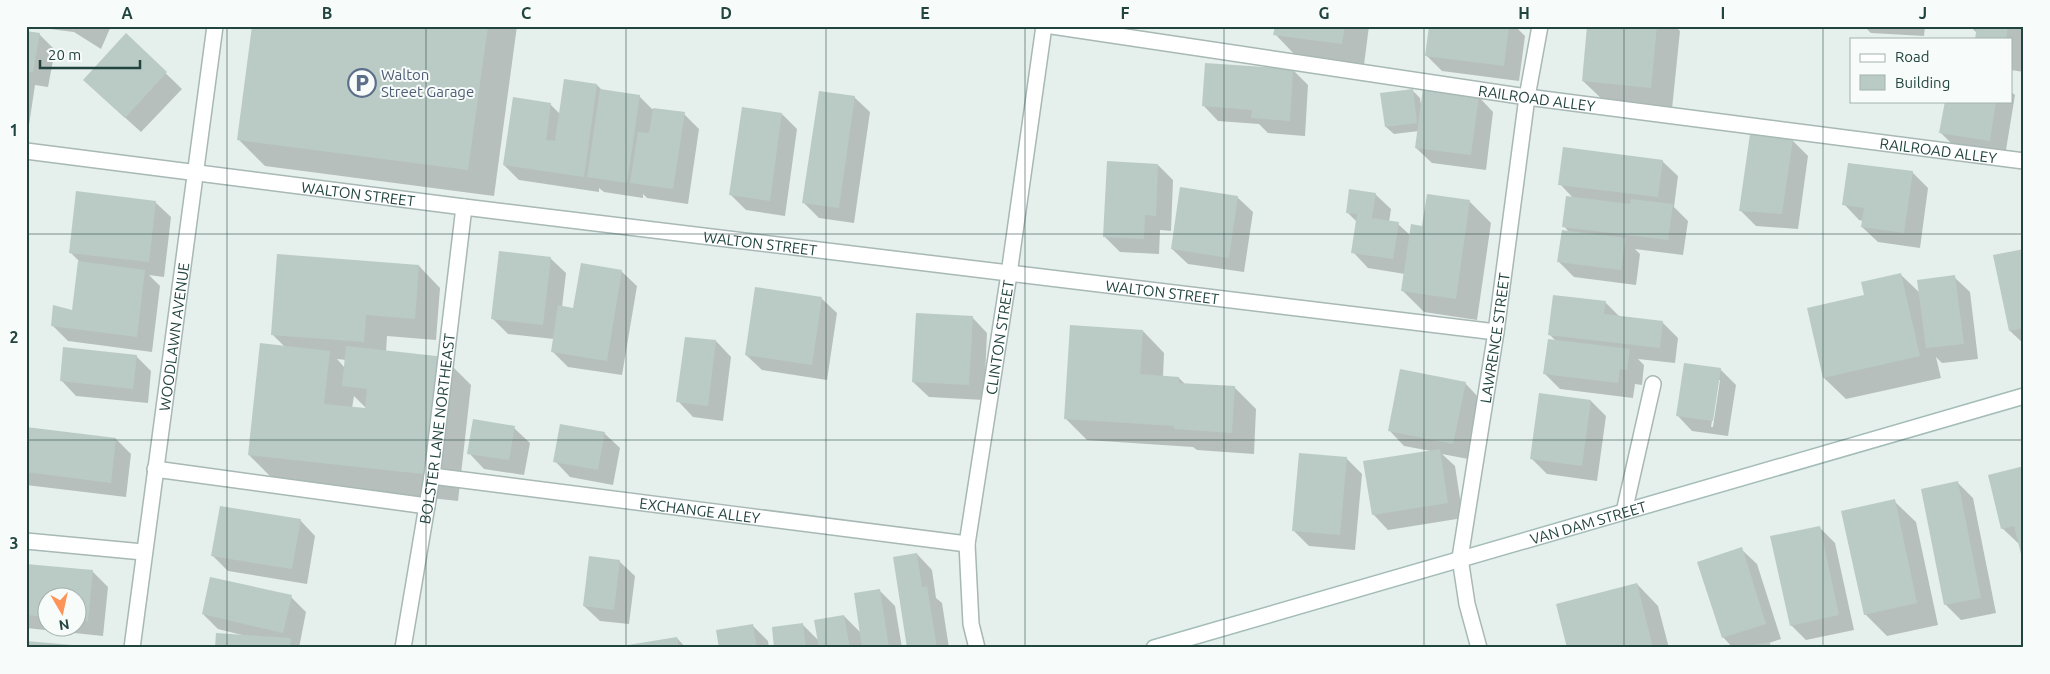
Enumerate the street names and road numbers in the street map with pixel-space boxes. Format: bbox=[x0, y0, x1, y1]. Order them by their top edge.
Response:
street label: RAILROAD ALLEY bbox=[1477, 81, 1596, 114]
street label: RAILROAD ALLEY bbox=[1879, 134, 1998, 166]
street label: WALTON STREET bbox=[301, 178, 417, 209]
street label: WALTON STREET bbox=[703, 228, 819, 258]
street label: WOODLAWN AVENUE bbox=[155, 261, 192, 412]
street label: LAWRENCE STREET bbox=[1476, 271, 1512, 404]
street label: WALTON STREET bbox=[1105, 276, 1221, 307]
street label: CLINTON STREET bbox=[982, 278, 1017, 396]
street label: BOLSTER LANE NORTHEAST bbox=[416, 332, 457, 525]
street label: EXCHANGE ALLEY bbox=[638, 494, 762, 526]
street label: VAN DAM STREET bbox=[1528, 497, 1649, 547]

